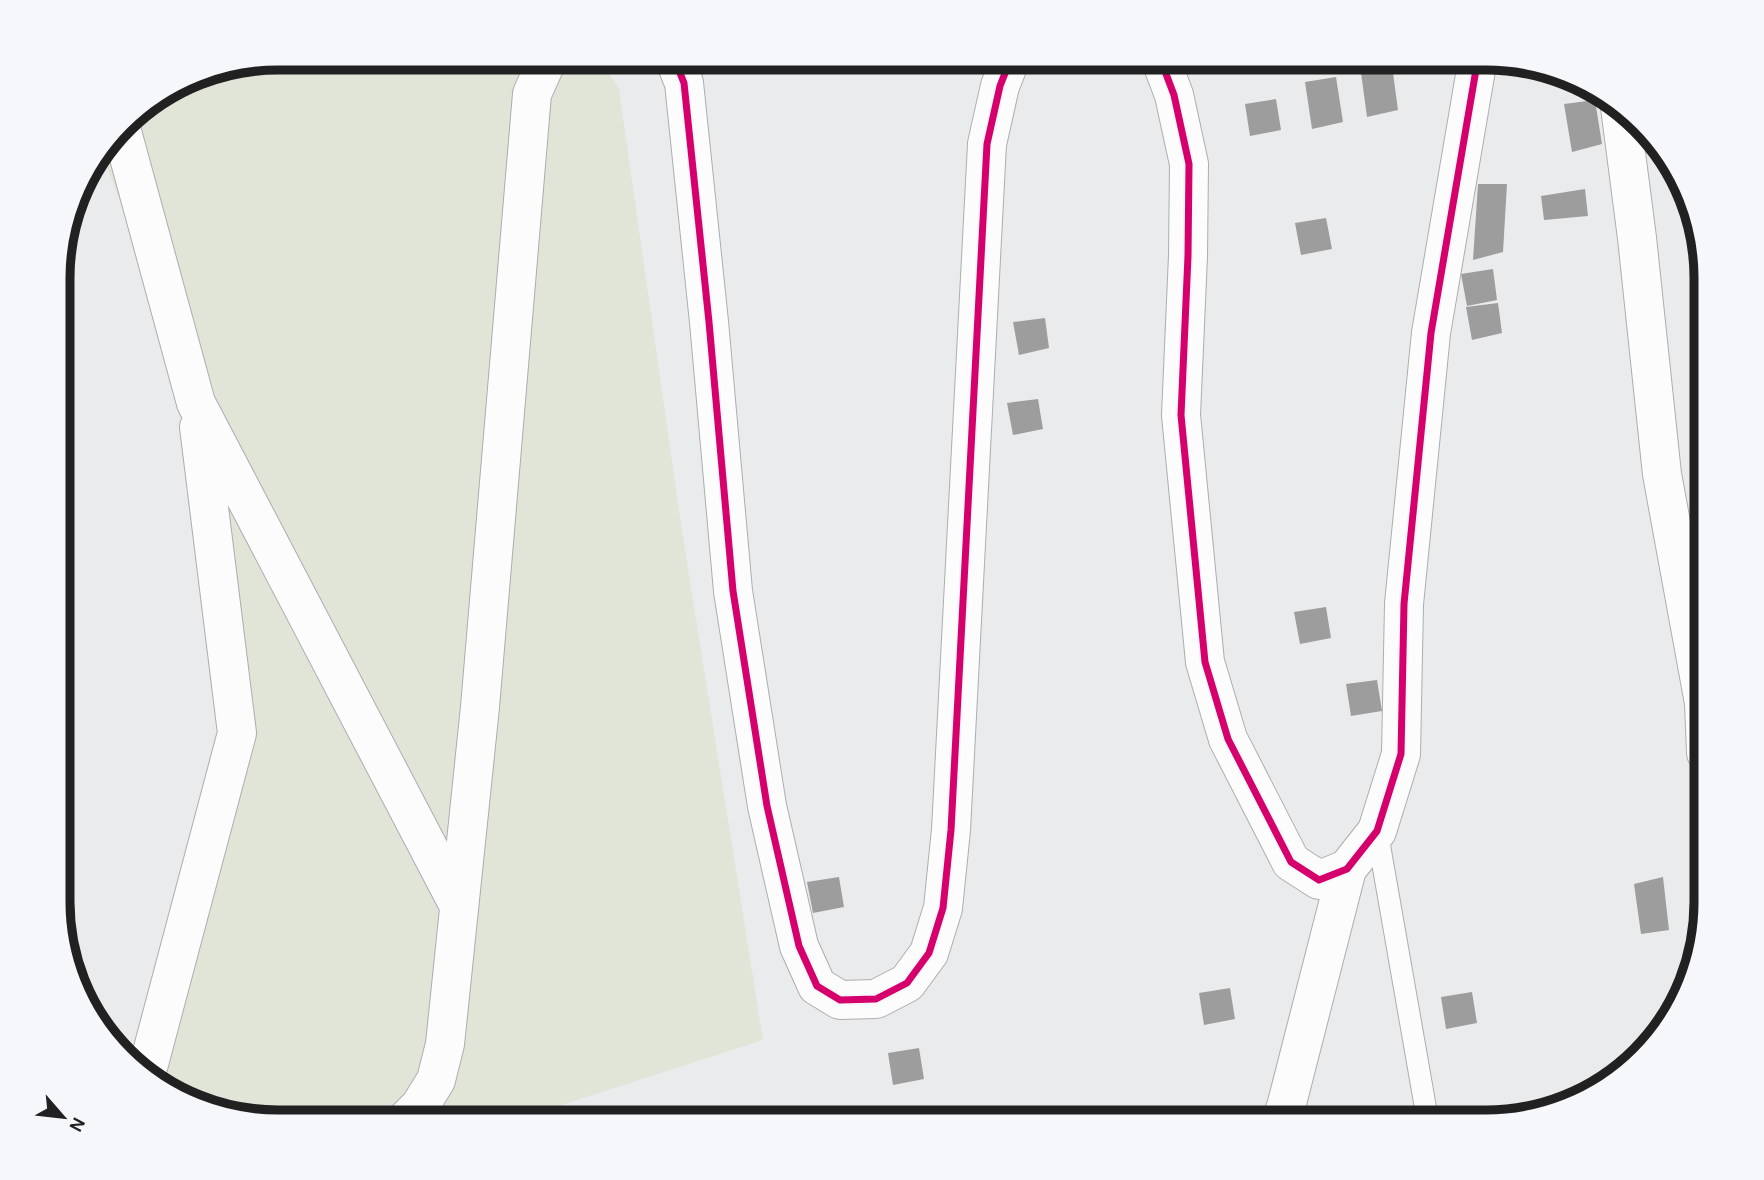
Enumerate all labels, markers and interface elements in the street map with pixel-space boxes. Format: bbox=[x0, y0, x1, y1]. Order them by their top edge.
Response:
north arrow bbox=[28, 1082, 98, 1152]
text: N bbox=[64, 1113, 90, 1136]

